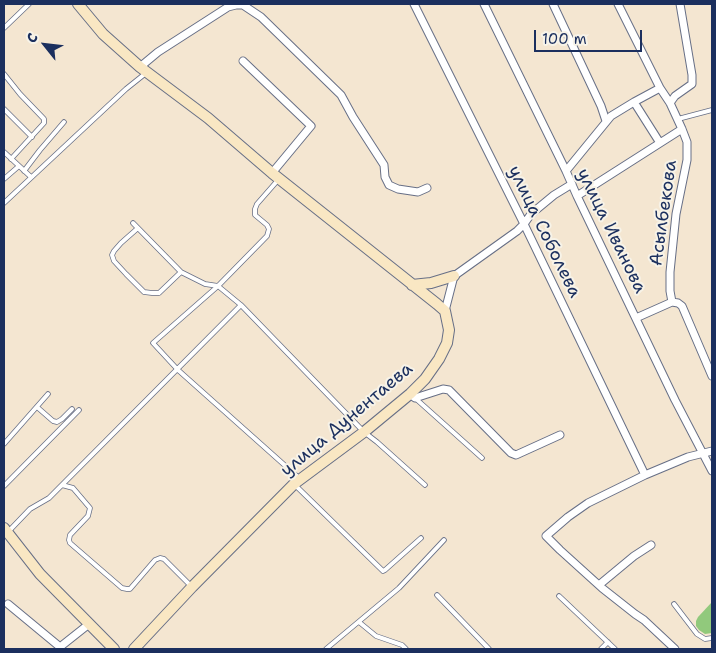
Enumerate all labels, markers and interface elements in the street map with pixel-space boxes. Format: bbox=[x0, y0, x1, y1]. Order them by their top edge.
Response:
north arrow bbox=[20, 20, 70, 70]
scale bar bbox=[536, 20, 644, 52]
text: 100 m bbox=[542, 29, 587, 49]
text: С bbox=[22, 30, 42, 46]
street label: Асылбекова bbox=[646, 159, 682, 267]
street label: улица Соболева bbox=[503, 162, 585, 302]
street label: улица Иванова bbox=[571, 165, 651, 297]
street label: улица Дунентаева bbox=[277, 358, 417, 482]

